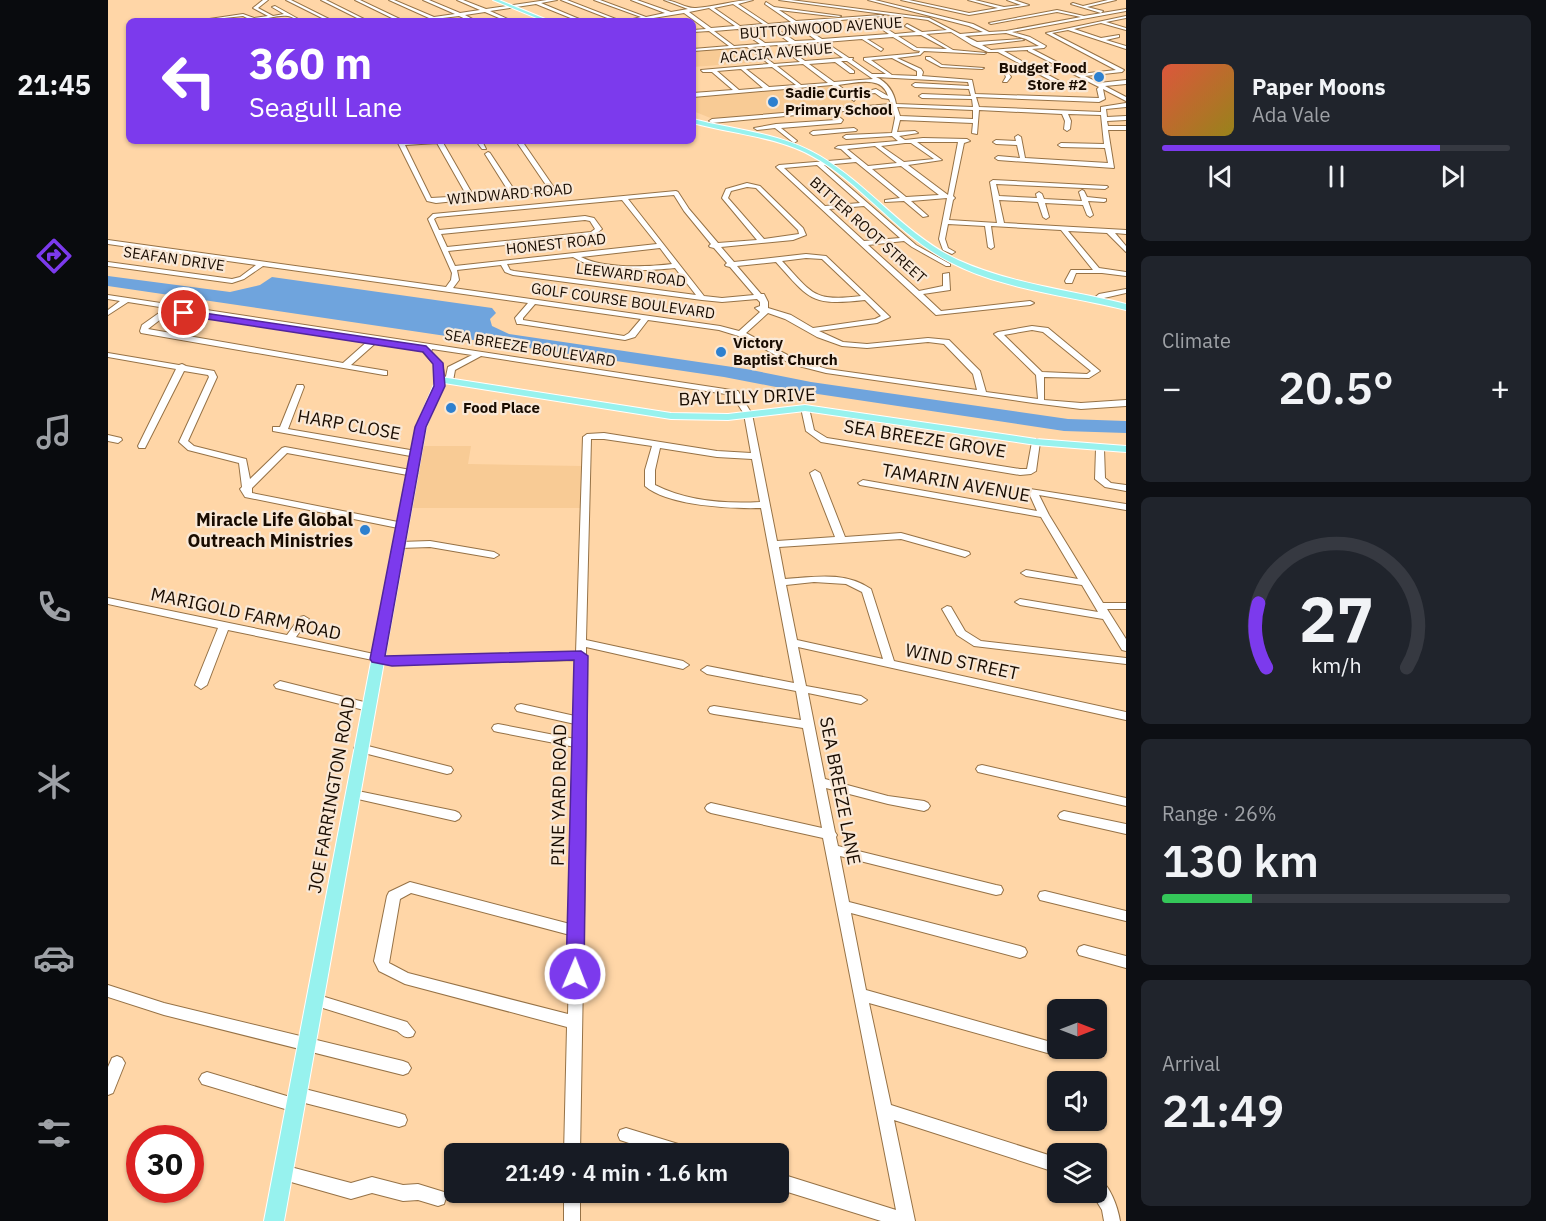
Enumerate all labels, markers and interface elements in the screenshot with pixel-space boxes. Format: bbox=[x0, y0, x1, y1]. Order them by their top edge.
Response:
street label: BUTTONWOOD AVENUE bbox=[739, 12, 903, 43]
text: 360 m bbox=[249, 36, 372, 91]
street label: ACACIA AVENUE bbox=[719, 38, 833, 67]
icon: left bbox=[150, 42, 228, 120]
place label: Budget Food Store #2 bbox=[999, 58, 1087, 94]
text: 21:45 bbox=[17, 67, 91, 102]
marker: Budget Food Store #2 bbox=[1092, 70, 1106, 84]
text: Paper Moons bbox=[1252, 72, 1385, 101]
place label: Sadie Curtis Primary School bbox=[785, 83, 893, 119]
text: Seagull Lane bbox=[249, 89, 402, 124]
marker: Sadie Curtis Primary School bbox=[766, 95, 780, 109]
text: Ada Vale bbox=[1252, 101, 1331, 128]
icon: previous bbox=[1204, 160, 1237, 193]
icon: pause bbox=[1320, 160, 1353, 193]
icon: next bbox=[1436, 160, 1469, 193]
street label: BITTER ROOT STREET bbox=[806, 172, 931, 287]
street label: WINDWARD ROAD bbox=[447, 179, 573, 208]
street label: HONEST ROAD bbox=[505, 229, 607, 258]
icon: directions bbox=[33, 235, 75, 277]
street label: SEAFAN DRIVE bbox=[122, 242, 226, 275]
street label: LEEWARD ROAD bbox=[575, 258, 687, 291]
street label: GOLF COURSE BOULEVARD bbox=[530, 278, 716, 323]
pin bbox=[158, 287, 209, 338]
icon: arrive bbox=[167, 296, 200, 329]
street label: SEA BREEZE BOULEVARD bbox=[443, 325, 617, 370]
text: Climate bbox=[1162, 327, 1231, 354]
place label: Victory Baptist Church bbox=[733, 333, 838, 369]
marker: Victory Baptist Church bbox=[714, 345, 728, 359]
text: 20.5° bbox=[1278, 358, 1394, 416]
text: − bbox=[1162, 366, 1182, 409]
text: + bbox=[1490, 366, 1510, 409]
street label: BAY LILLY DRIVE bbox=[678, 383, 816, 410]
place label: Food Place bbox=[463, 398, 540, 417]
marker: Food Place bbox=[444, 401, 458, 415]
street label: HARP CLOSE bbox=[296, 404, 402, 445]
icon: music bbox=[33, 411, 75, 453]
street label: SEA BREEZE GROVE bbox=[842, 414, 1008, 463]
street label: TAMARIN AVENUE bbox=[880, 458, 1032, 507]
place label: Miracle Life Global Outreach Ministries bbox=[188, 508, 354, 552]
marker: Miracle Life Global Outreach Ministries bbox=[358, 523, 372, 537]
text: 27 bbox=[1299, 578, 1373, 659]
street label: MARIGOLD FARM ROAD bbox=[149, 582, 343, 645]
icon: phone bbox=[33, 586, 75, 628]
street label: WIND STREET bbox=[903, 638, 1021, 685]
text: km/h bbox=[1311, 651, 1361, 679]
street label: JOE FARRINGTON ROAD bbox=[303, 695, 360, 895]
street label: SEA BREEZE LANE bbox=[815, 715, 866, 867]
street label: PINE YARD ROAD bbox=[546, 724, 571, 866]
icon: climate bbox=[33, 761, 75, 803]
text: Range · 26% bbox=[1162, 800, 1277, 827]
text: 130 km bbox=[1162, 831, 1319, 889]
icon: car bbox=[33, 937, 75, 979]
position arrow bbox=[543, 942, 607, 1006]
north arrow bbox=[1047, 999, 1107, 1059]
map controls bbox=[1047, 999, 1107, 1203]
text: Arrival bbox=[1162, 1050, 1220, 1077]
button: sound bbox=[1047, 1071, 1107, 1131]
text: 21:49 bbox=[1162, 1081, 1284, 1139]
icon: filters bbox=[33, 1112, 75, 1154]
speed limit sign: 30 bbox=[126, 1125, 204, 1203]
button: layers bbox=[1047, 1143, 1107, 1203]
text: 21:49 · 4 min · 1.6 km bbox=[505, 1158, 728, 1187]

